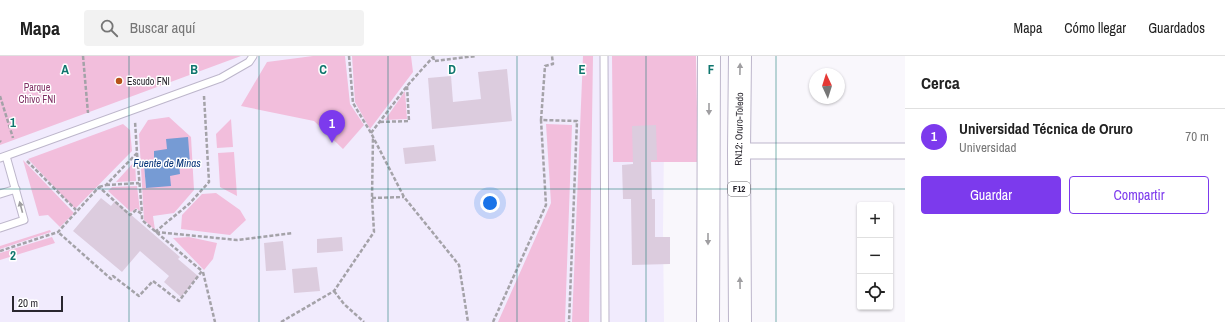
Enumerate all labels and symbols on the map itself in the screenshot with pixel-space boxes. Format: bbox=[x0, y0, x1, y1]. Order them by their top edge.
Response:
text: A bbox=[61, 61, 69, 78]
text: B bbox=[190, 61, 198, 78]
text: C bbox=[319, 61, 327, 78]
text: D bbox=[448, 61, 456, 78]
text: E bbox=[578, 61, 586, 78]
text: F bbox=[708, 61, 715, 78]
one-way arrow bbox=[737, 62, 743, 75]
north arrow bbox=[809, 68, 845, 104]
place label: Escudo FNI bbox=[127, 75, 170, 88]
marker: Escudo FNI bbox=[114, 76, 124, 86]
park label: Parque Chivo FNI bbox=[19, 81, 55, 106]
street label: RN12: Oruro-Toledo bbox=[732, 92, 746, 166]
one-way arrow bbox=[706, 103, 712, 116]
pin: 1 bbox=[319, 110, 345, 143]
text: 1 bbox=[10, 114, 16, 131]
water label: Fuente de Minas bbox=[133, 156, 201, 170]
road number: F12 bbox=[728, 182, 750, 196]
your location bbox=[480, 193, 500, 213]
one-way arrow bbox=[18, 201, 24, 213]
one-way arrow bbox=[705, 233, 711, 246]
text: 2 bbox=[10, 247, 16, 264]
one-way arrow bbox=[737, 276, 743, 289]
scale bar bbox=[12, 294, 63, 313]

